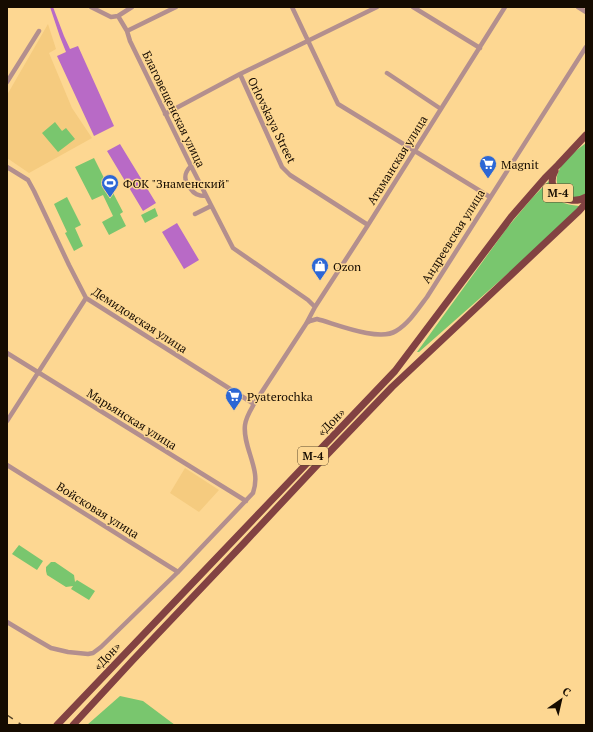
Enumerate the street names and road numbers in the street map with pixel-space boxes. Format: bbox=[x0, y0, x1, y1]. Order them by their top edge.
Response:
street label: Благовещенская улица bbox=[139, 48, 209, 170]
street label: Orlovskaya Street bbox=[245, 74, 300, 166]
street label: Атаманская улица bbox=[364, 113, 430, 207]
road number: М-4 bbox=[543, 184, 573, 202]
street label: Андреевская улица bbox=[418, 186, 488, 286]
street label: Демидовская улица bbox=[90, 284, 190, 356]
street label: Марьянская улица bbox=[84, 385, 180, 453]
street label: «Дон» bbox=[314, 405, 348, 439]
road number: М-4 bbox=[298, 447, 328, 465]
street label: Войсковая улица bbox=[54, 479, 142, 541]
street label: «Дон» bbox=[90, 638, 124, 673]

